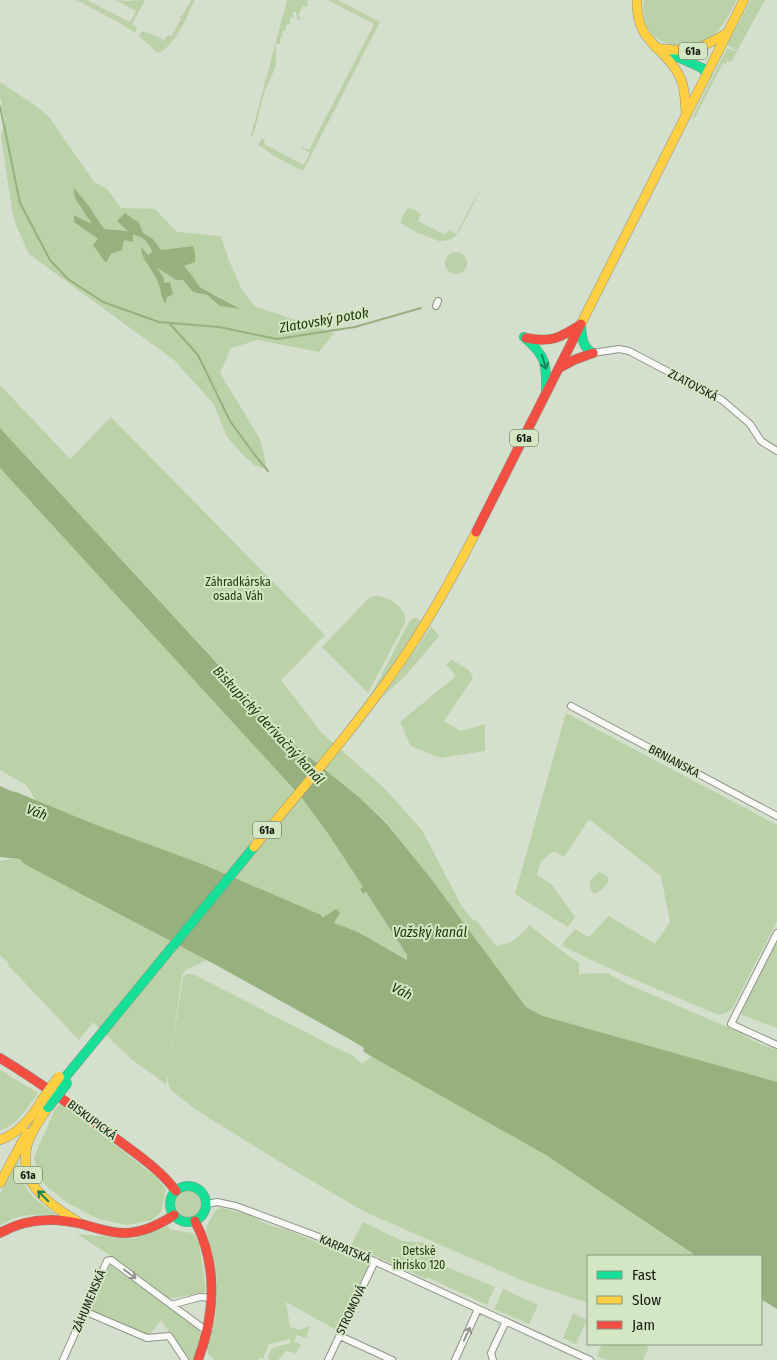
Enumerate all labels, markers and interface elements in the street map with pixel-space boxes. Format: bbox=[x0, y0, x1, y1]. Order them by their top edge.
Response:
road number: 61a bbox=[679, 42, 707, 59]
water label: Zlatovský potok bbox=[277, 304, 370, 337]
one-way arrow bbox=[539, 354, 549, 370]
street label: ZLATOVSKÁ bbox=[666, 365, 721, 404]
road number: 61a bbox=[510, 429, 538, 446]
park label: Záhradkárska osada Váh bbox=[205, 575, 271, 603]
water label: Biskupický derivačný kanál bbox=[209, 663, 328, 788]
street label: BRNIANSKA bbox=[646, 742, 702, 781]
water label: Váh bbox=[24, 801, 50, 824]
road number: 61a bbox=[253, 822, 281, 838]
water label: Važský kanál bbox=[393, 924, 467, 941]
water label: Váh bbox=[388, 979, 415, 1004]
street label: BISKUPICKÁ bbox=[65, 1096, 120, 1143]
road number: 61a bbox=[14, 1166, 42, 1184]
one-way arrow bbox=[37, 1191, 49, 1203]
street label: KARPATSKÁ bbox=[317, 1231, 374, 1266]
park label: Detské ihrisko 120 bbox=[393, 1244, 445, 1272]
legend bbox=[587, 1255, 762, 1345]
text: Fast bbox=[632, 1266, 656, 1284]
street label: ZÁHUMENSKÁ bbox=[69, 1267, 109, 1334]
one-way arrow bbox=[123, 1269, 137, 1279]
street label: STROMOVÁ bbox=[332, 1282, 369, 1337]
text: Slow bbox=[632, 1291, 661, 1309]
text: Jam bbox=[632, 1316, 655, 1334]
one-way arrow bbox=[462, 1327, 472, 1342]

